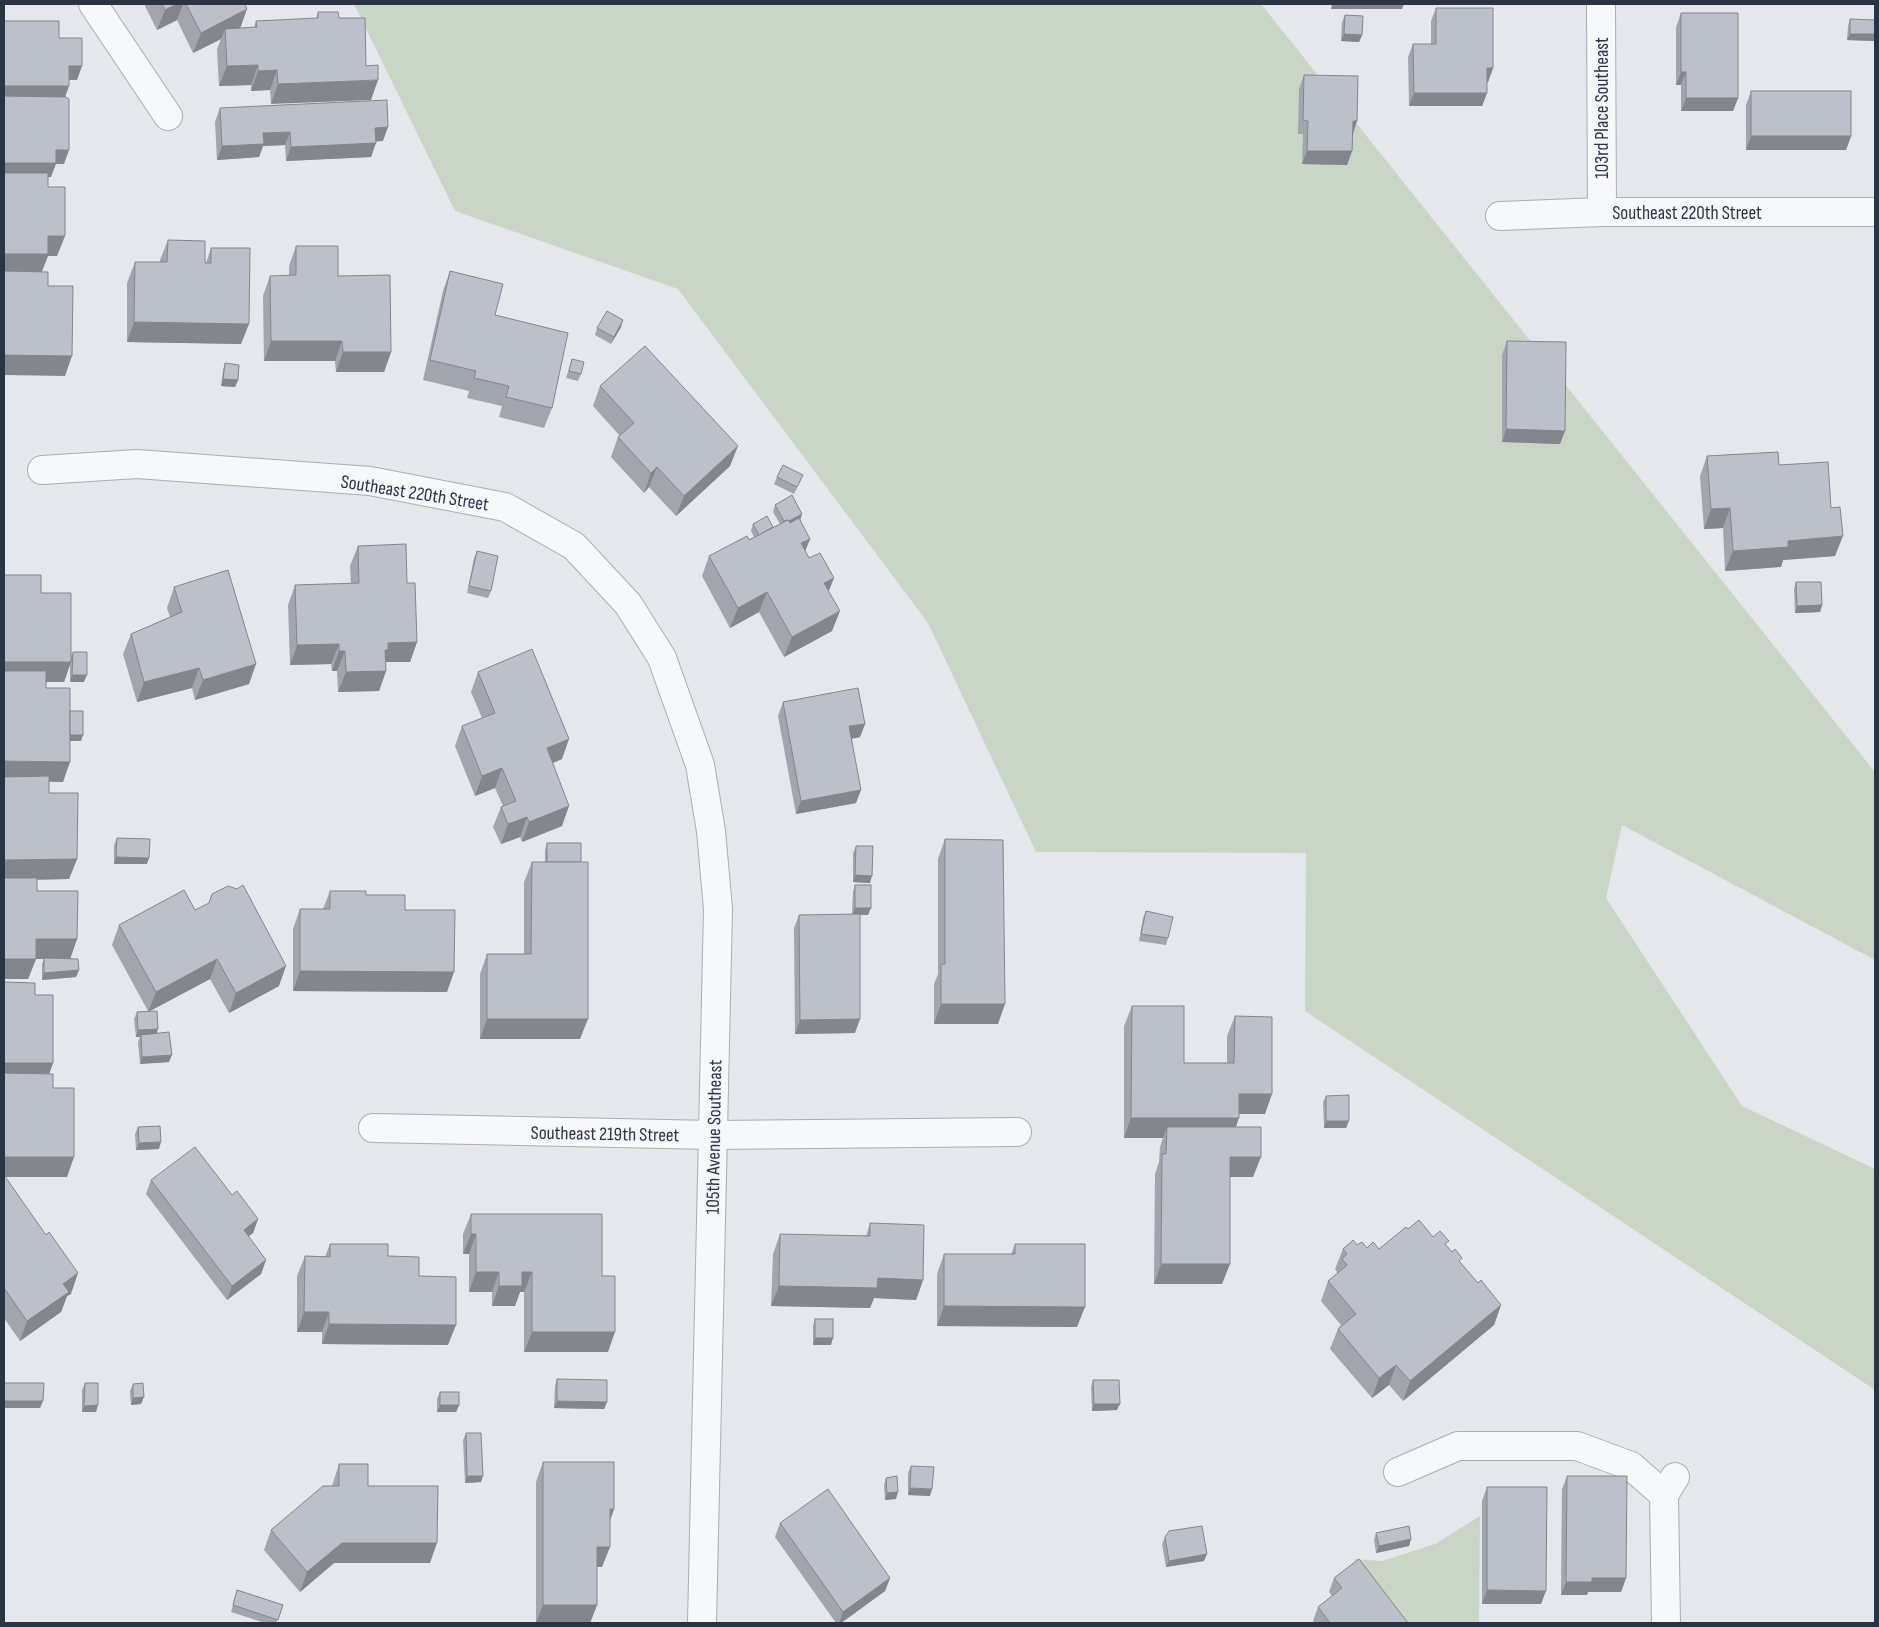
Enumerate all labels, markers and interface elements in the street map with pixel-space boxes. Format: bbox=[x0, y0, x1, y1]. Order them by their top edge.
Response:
street label: 103rd Place Southeast bbox=[1591, 37, 1614, 179]
street label: Southeast 220th Street bbox=[1612, 202, 1762, 225]
street label: Southeast 220th Street bbox=[339, 470, 491, 517]
street label: 105th Avenue Southeast bbox=[702, 1059, 727, 1215]
street label: Southeast 219th Street bbox=[530, 1122, 680, 1147]

